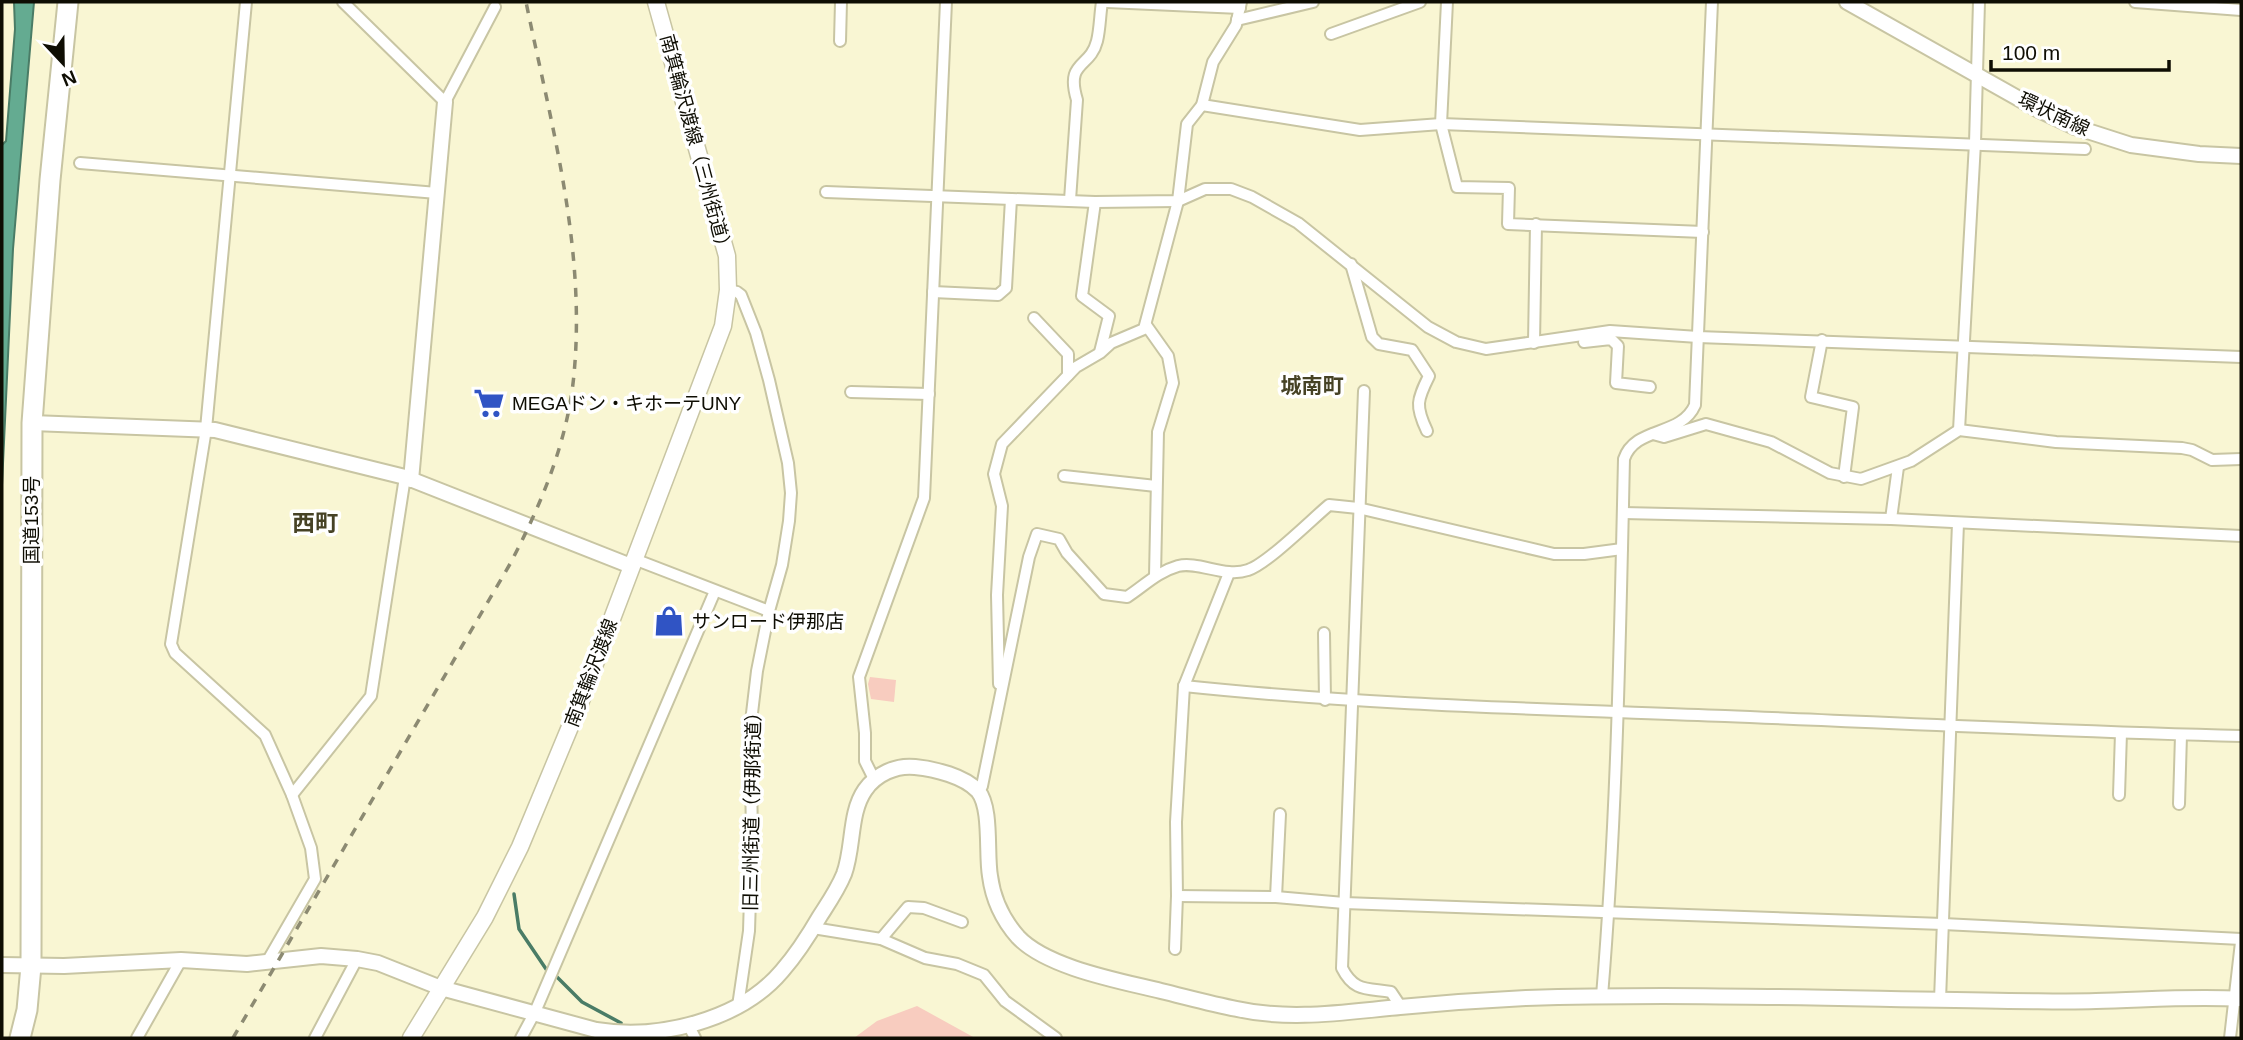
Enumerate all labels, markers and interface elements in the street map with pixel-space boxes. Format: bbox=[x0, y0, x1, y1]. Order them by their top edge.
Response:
north arrow bbox=[28, 28, 98, 98]
scale bar bbox=[1991, 28, 2170, 72]
street label: 南箕輪沢渡線（三州街道） bbox=[656, 32, 736, 258]
text: 100 m bbox=[2002, 41, 2060, 64]
text: N bbox=[59, 66, 79, 91]
street label: 環状南線 bbox=[2015, 88, 2093, 140]
district label: 城南町 bbox=[1281, 374, 1344, 397]
supermarket icon: MEGAドン・キホーテUNY bbox=[472, 386, 506, 420]
place label: MEGAドン・キホーテUNY bbox=[512, 393, 741, 414]
street label: 国道153号 bbox=[21, 476, 42, 564]
district label: 西町 bbox=[292, 510, 338, 536]
shop icon: サンロード伊那店 bbox=[652, 604, 686, 638]
place label: サンロード伊那店 bbox=[692, 611, 844, 632]
street label: 南箕輪沢渡線 bbox=[561, 616, 621, 730]
street label: 旧三州街道（伊那街道） bbox=[740, 702, 764, 912]

